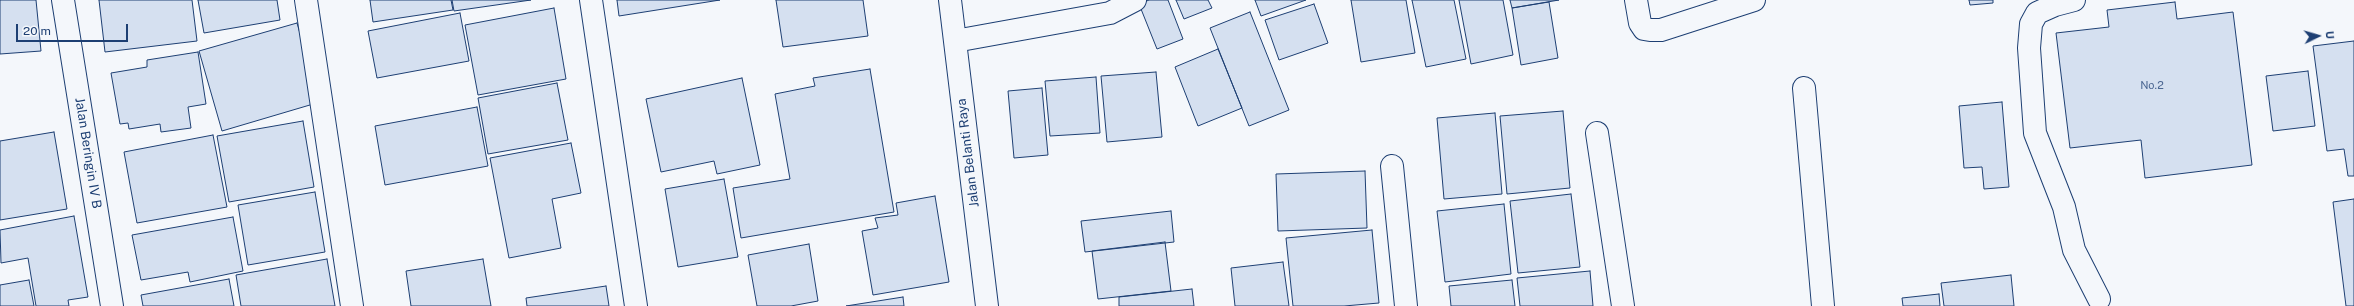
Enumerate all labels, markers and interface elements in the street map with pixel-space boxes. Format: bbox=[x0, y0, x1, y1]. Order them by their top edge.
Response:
scale bar bbox=[18, 16, 130, 42]
north arrow bbox=[2298, 16, 2338, 56]
text: 20 m bbox=[23, 24, 51, 38]
text: U bbox=[2324, 30, 2336, 39]
house number: No.2 bbox=[2140, 79, 2164, 93]
street label: Jalan Beringin IV B bbox=[72, 96, 104, 210]
street label: Jalan Belanti Raya bbox=[954, 98, 982, 208]

